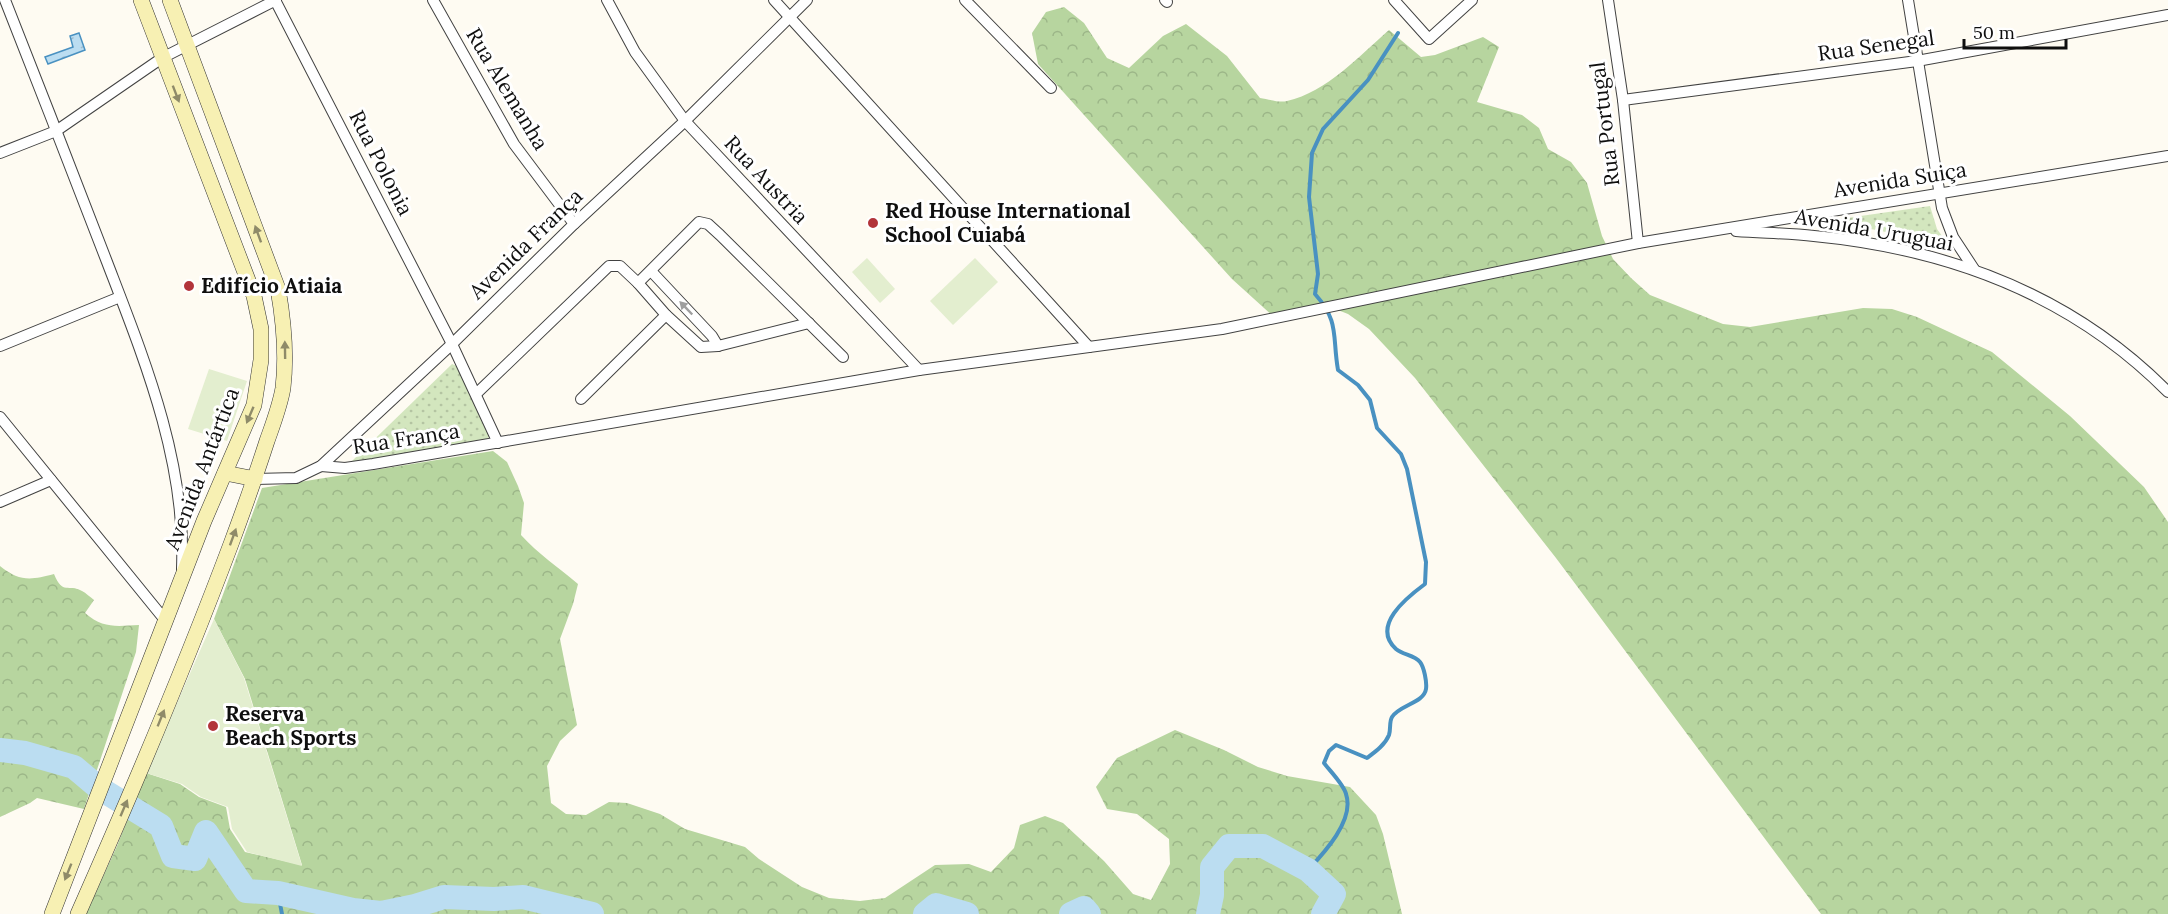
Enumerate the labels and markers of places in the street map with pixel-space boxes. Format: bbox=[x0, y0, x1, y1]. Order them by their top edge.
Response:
place label: Red House International School Cuiabá bbox=[885, 197, 1131, 248]
marker: Red House International School Cuiabá bbox=[866, 216, 880, 230]
place label: Edifício Atiaia bbox=[201, 272, 342, 299]
marker: Edifício Atiaia bbox=[182, 279, 196, 293]
place label: Reserva Beach Sports bbox=[225, 700, 356, 751]
marker: Reserva Beach Sports bbox=[206, 719, 220, 733]

